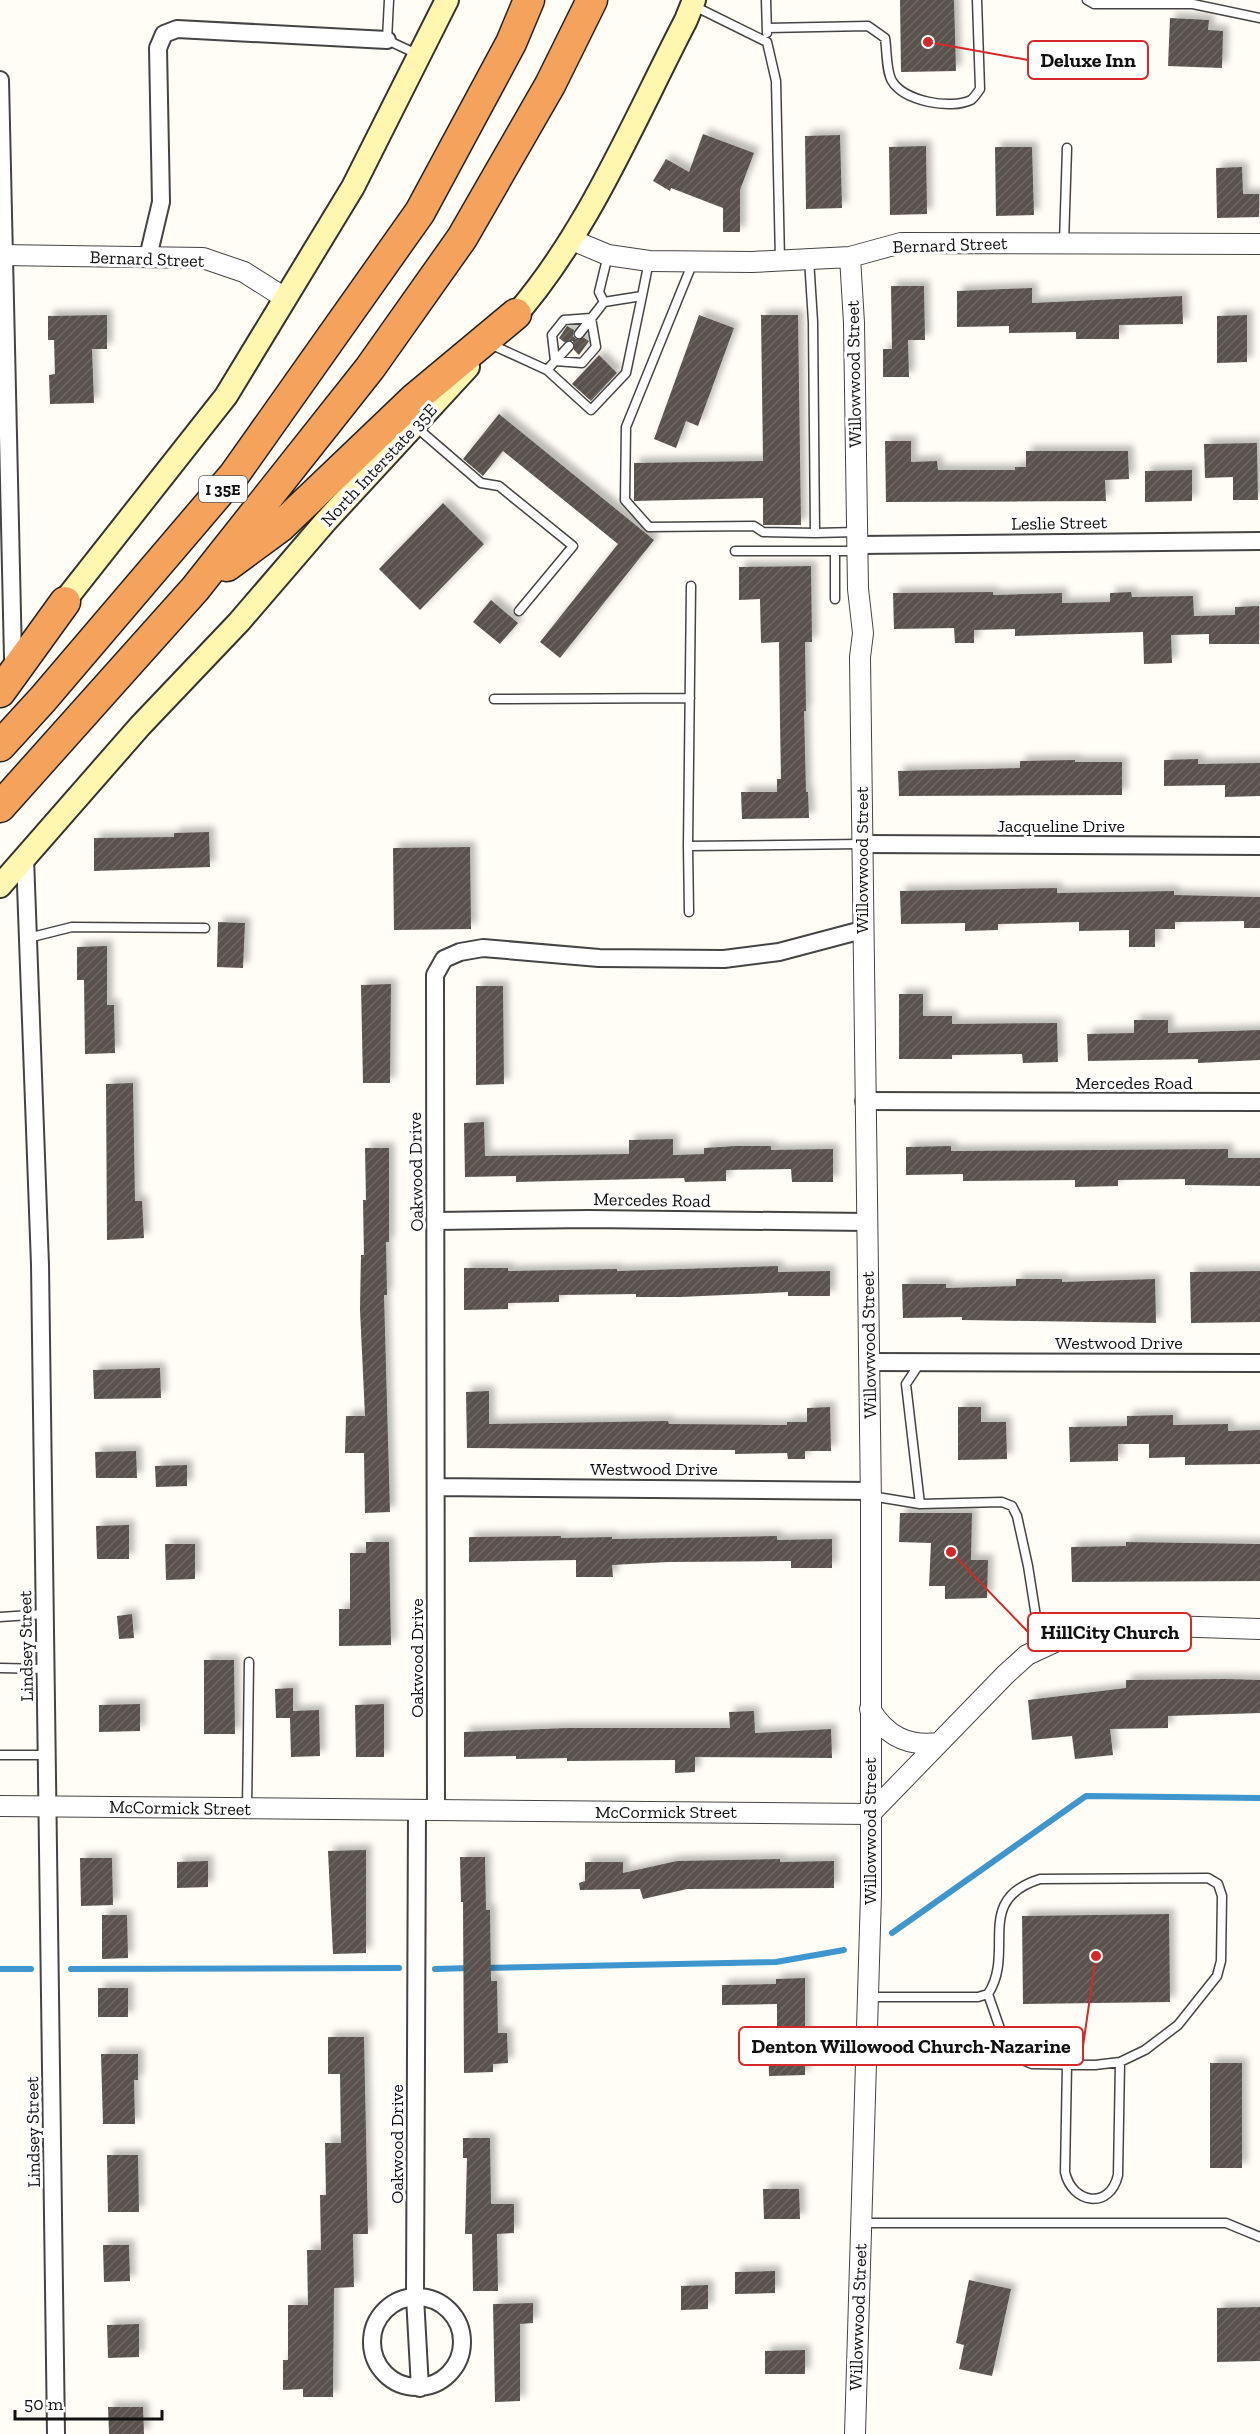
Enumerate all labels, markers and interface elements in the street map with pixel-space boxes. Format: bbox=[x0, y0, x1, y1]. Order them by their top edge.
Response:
callout: Deluxe Inn bbox=[1028, 41, 1148, 79]
text: Deluxe Inn bbox=[1040, 48, 1136, 72]
street label: Bernard Street bbox=[892, 232, 1008, 258]
street label: Bernard Street bbox=[89, 246, 205, 272]
street label: Willowwood Street bbox=[842, 300, 866, 448]
street label: North Interstate 35E bbox=[316, 399, 442, 531]
road number: I 35E bbox=[199, 476, 247, 502]
street label: Leslie Street bbox=[1011, 511, 1107, 535]
street label: Willowwood Street bbox=[851, 786, 873, 934]
street label: Jacqueline Drive bbox=[997, 815, 1125, 837]
street label: Mercedes Road bbox=[1075, 1072, 1193, 1094]
street label: Oakwood Drive bbox=[404, 1112, 428, 1232]
street label: Mercedes Road bbox=[593, 1188, 711, 1212]
street label: Willowwood Street bbox=[857, 1271, 881, 1419]
street label: Westwood Drive bbox=[1055, 1332, 1183, 1354]
street label: Westwood Drive bbox=[590, 1458, 718, 1480]
street label: Lindsey Street bbox=[14, 1590, 38, 1702]
street label: Oakwood Drive bbox=[406, 1598, 428, 1718]
callout: HillCity Church bbox=[1028, 1613, 1191, 1651]
text: HillCity Church bbox=[1041, 1620, 1180, 1644]
street label: Willowwood Street bbox=[859, 1757, 881, 1905]
street label: McCormick Street bbox=[109, 1796, 251, 1820]
street label: McCormick Street bbox=[595, 1801, 737, 1823]
callout: Denton Willowood Church-Nazarine bbox=[739, 2027, 1083, 2065]
text: Denton Willowood Church-Nazarine bbox=[751, 2034, 1071, 2058]
street label: Lindsey Street bbox=[21, 2076, 45, 2188]
street label: Oakwood Drive bbox=[386, 2084, 408, 2204]
street label: Willowwood Street bbox=[844, 2243, 872, 2391]
scale bar bbox=[15, 2383, 162, 2421]
text: 50 m bbox=[24, 2393, 64, 2415]

